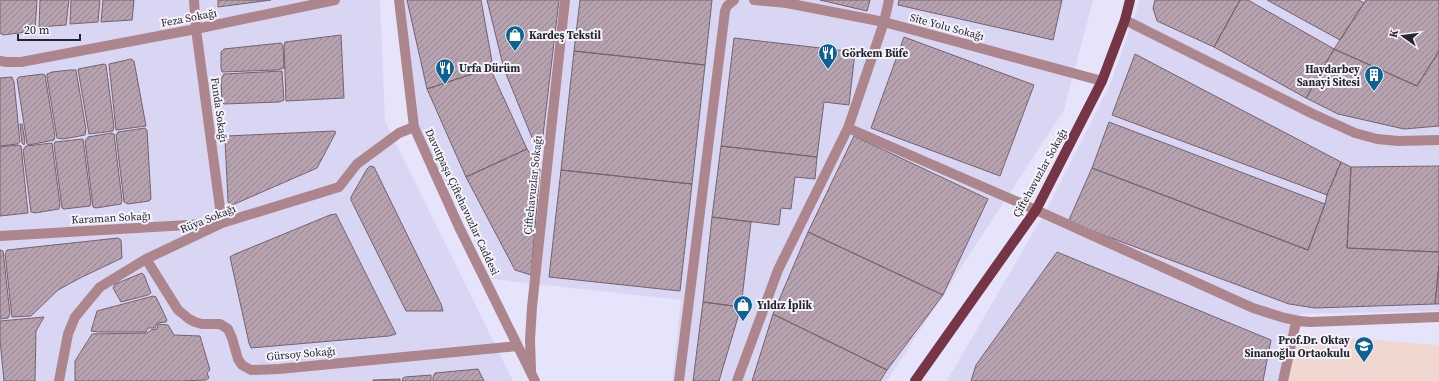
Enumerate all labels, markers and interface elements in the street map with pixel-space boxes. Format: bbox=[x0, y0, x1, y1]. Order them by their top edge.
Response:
street label: Feza Sokağı bbox=[160, 5, 218, 31]
street label: Site Yolu Sokağı bbox=[908, 10, 986, 44]
scale bar bbox=[18, 16, 80, 42]
north arrow bbox=[1383, 16, 1423, 56]
text: 20 m bbox=[24, 22, 50, 38]
shop icon: Kardeş Tekstil bbox=[504, 24, 526, 52]
place label: Kardeş Tekstil bbox=[529, 28, 601, 43]
text: K bbox=[1386, 28, 1402, 39]
restaurant icon: Görkem Büfe bbox=[817, 42, 839, 70]
place label: Görkem Büfe bbox=[842, 46, 908, 61]
restaurant icon: Urfa Dürüm bbox=[434, 57, 456, 85]
place label: Urfa Dürüm bbox=[459, 61, 520, 76]
place label: Haydarbey Sanayi Sitesi bbox=[1297, 62, 1361, 90]
building icon: Haydarbey Sanayi Sitesi bbox=[1363, 64, 1385, 92]
street label: Funda Sokağı bbox=[207, 76, 231, 144]
street label: Davutpaşa Çiftehavuzlar Caddesi bbox=[421, 126, 503, 278]
street label: Çiftehavuzlar Sokağı bbox=[1009, 126, 1071, 220]
street label: Çiftehavuzlar Sokağı bbox=[520, 135, 546, 235]
street label: Rüya Sokağı bbox=[178, 201, 238, 237]
street label: Karaman Sokağı bbox=[71, 208, 151, 228]
shop icon: Yıldız İplik bbox=[732, 294, 754, 322]
place label: Yıldız İplik bbox=[757, 298, 812, 313]
place label: Prof.Dr. Oktay Sinanoğlu Ortaokulu bbox=[1244, 333, 1350, 361]
school or university icon: Prof.Dr. Oktay Sinanoğlu Ortaokulu bbox=[1353, 335, 1375, 363]
street label: Gürsoy Sokağı bbox=[266, 344, 336, 364]

